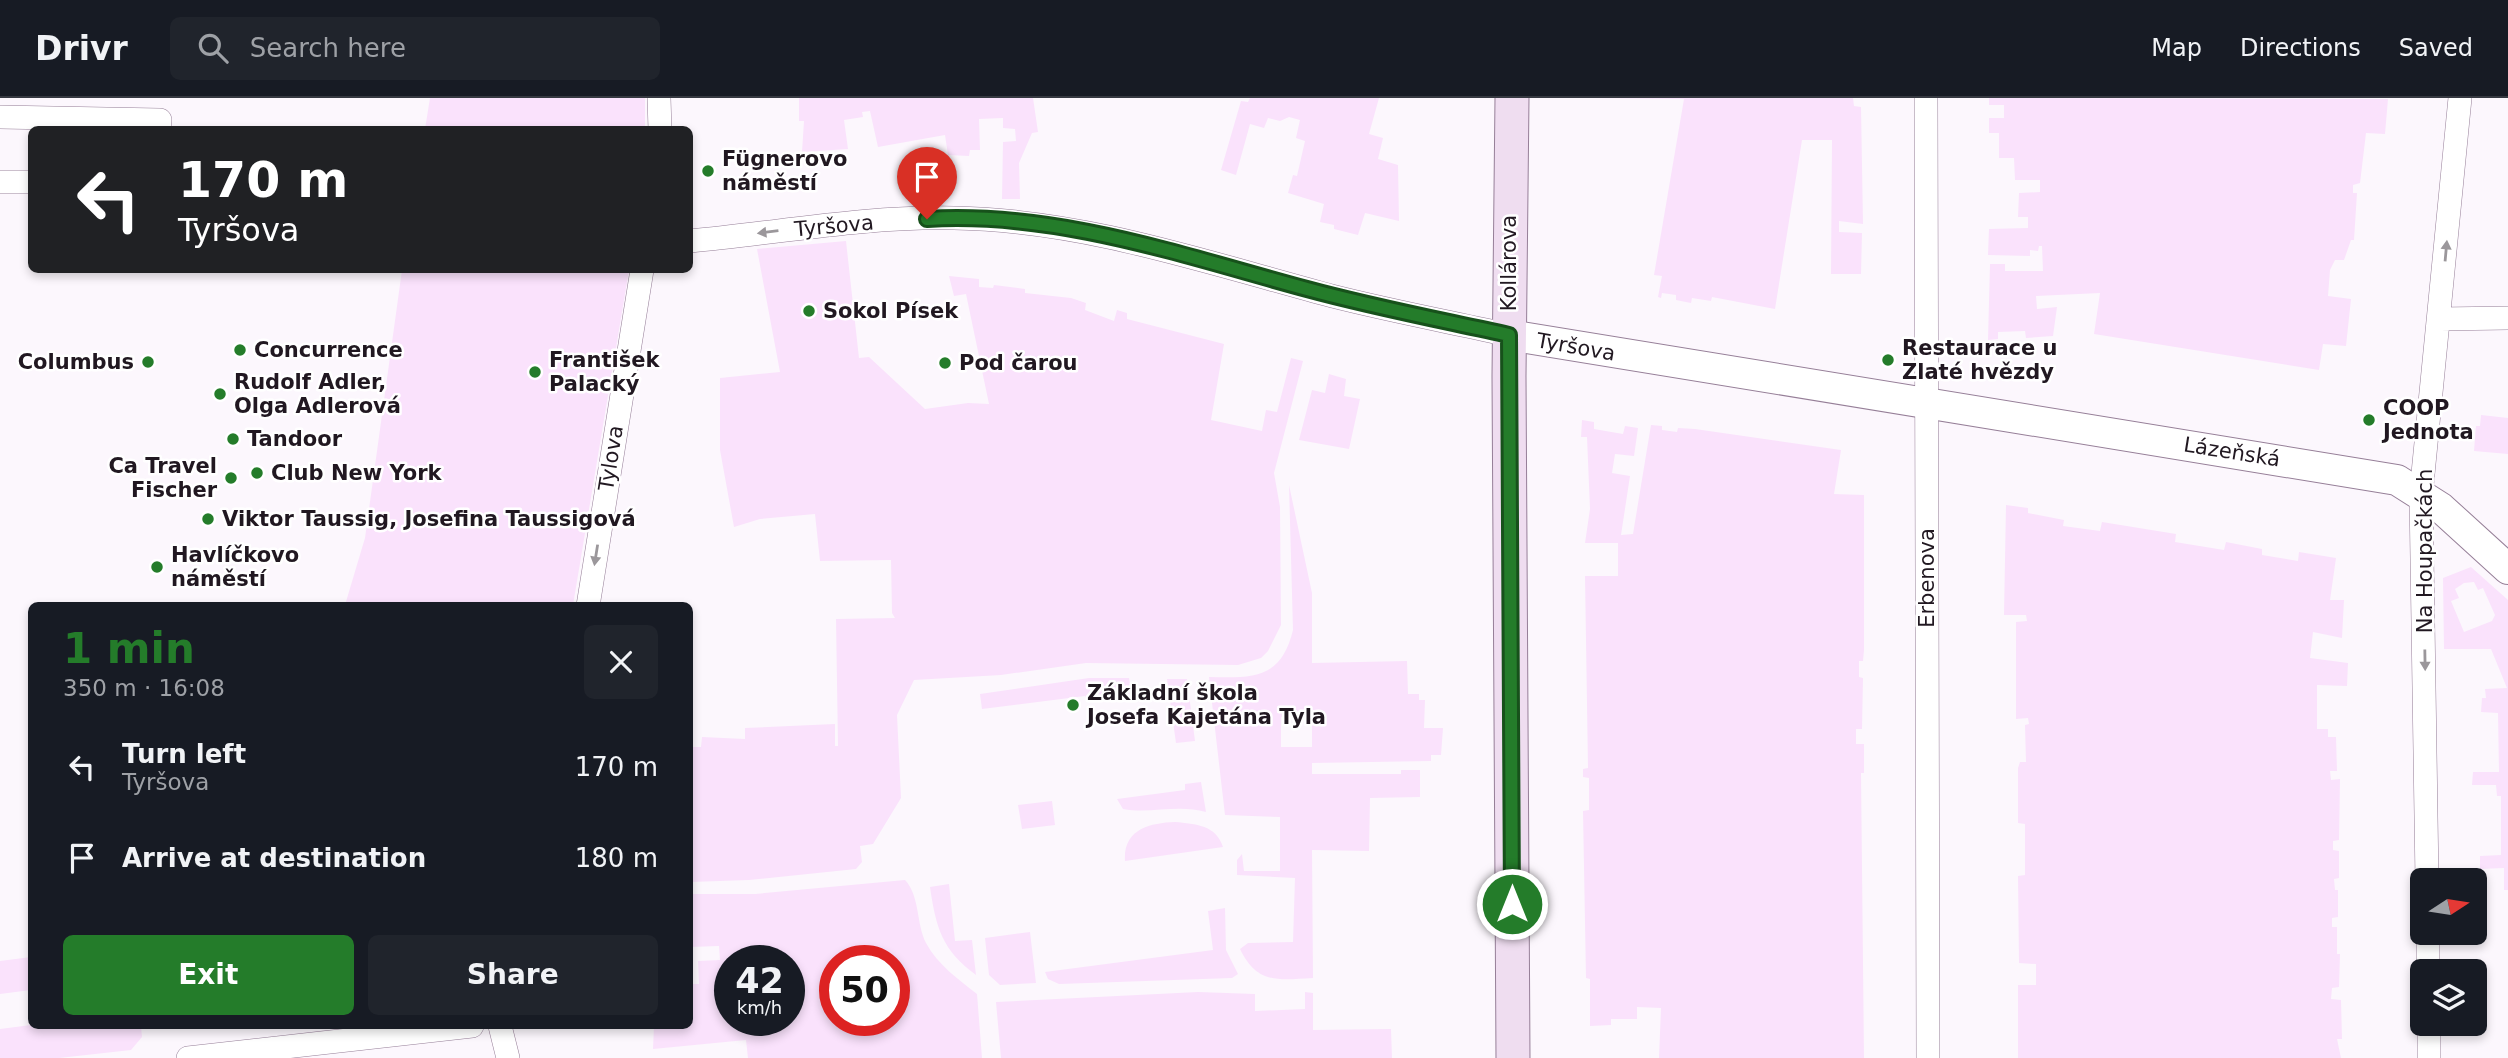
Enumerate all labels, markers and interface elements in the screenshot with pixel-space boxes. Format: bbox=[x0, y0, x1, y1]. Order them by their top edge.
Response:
search box bbox=[170, 17, 660, 80]
text: Drivr bbox=[35, 29, 128, 68]
icon: search bbox=[194, 29, 232, 67]
text: Search here bbox=[250, 33, 406, 63]
text: Map bbox=[2151, 34, 2202, 62]
text: Directions bbox=[2240, 34, 2361, 62]
text: Saved bbox=[2399, 34, 2473, 62]
place label: Fügnerovo náměstí bbox=[722, 147, 847, 195]
pin bbox=[897, 147, 957, 219]
text: 170 m bbox=[178, 152, 348, 209]
icon: left bbox=[63, 154, 154, 245]
icon: arrive bbox=[908, 158, 946, 196]
marker: Fügnerovo náměstí bbox=[700, 163, 716, 179]
text: Tyršova bbox=[178, 211, 299, 249]
street label: Tyršova bbox=[792, 211, 875, 242]
street label: Kollárova bbox=[1497, 215, 1521, 311]
one-way arrow bbox=[757, 227, 779, 238]
one-way arrow bbox=[2441, 240, 2452, 262]
place label: Sokol Písek bbox=[823, 299, 959, 323]
marker: Sokol Písek bbox=[801, 303, 817, 319]
street label: Tyršova bbox=[1534, 328, 1617, 366]
place label: Restaurace u Zlaté hvězdy bbox=[1902, 336, 2058, 384]
place label: Concurrence bbox=[254, 338, 403, 362]
marker: Concurrence bbox=[232, 342, 248, 358]
place label: František Palacký bbox=[549, 348, 660, 396]
place label: Columbus bbox=[18, 350, 134, 374]
place label: Pod čarou bbox=[959, 351, 1078, 375]
marker: Restaurace u Zlaté hvězdy bbox=[1880, 352, 1896, 368]
marker: Columbus bbox=[140, 354, 156, 370]
marker: Pod čarou bbox=[937, 355, 953, 371]
marker: František Palacký bbox=[527, 364, 543, 380]
place label: Rudolf Adler, Olga Adlerová bbox=[234, 370, 401, 418]
marker: Rudolf Adler, Olga Adlerová bbox=[212, 386, 228, 402]
place label: COOP Jednota bbox=[2381, 396, 2474, 444]
marker: COOP Jednota bbox=[2361, 412, 2377, 428]
street label: Tylova bbox=[594, 424, 628, 493]
place label: Tandoor bbox=[247, 427, 343, 451]
marker: Tandoor bbox=[225, 431, 241, 447]
street label: Lázeňská bbox=[2182, 433, 2282, 471]
place label: Ca Travel Fischer bbox=[108, 454, 218, 502]
place label: Club New York bbox=[271, 461, 442, 485]
marker: Club New York bbox=[249, 465, 265, 481]
street label: Na Houpačkách bbox=[2413, 469, 2437, 633]
marker: Ca Travel Fischer bbox=[223, 470, 239, 486]
place label: Viktor Taussig, Josefina Taussigová bbox=[222, 507, 636, 531]
marker: Viktor Taussig, Josefina Taussigová bbox=[200, 511, 216, 527]
street label: Erbenova bbox=[1915, 528, 1939, 628]
place label: Havlíčkovo náměstí bbox=[171, 543, 299, 591]
one-way arrow bbox=[590, 544, 601, 566]
marker: Havlíčkovo náměstí bbox=[149, 559, 165, 575]
text: 1 min bbox=[63, 624, 195, 673]
button: close bbox=[584, 625, 658, 699]
one-way arrow bbox=[2419, 649, 2431, 671]
text: 350 m · 16:08 bbox=[63, 675, 225, 701]
place label: Základní škola Josefa Kajetána Tyla bbox=[1085, 681, 1326, 729]
marker: Základní škola Josefa Kajetána Tyla bbox=[1065, 697, 1081, 713]
text: Turn left bbox=[122, 739, 246, 769]
icon: left bbox=[63, 748, 101, 786]
text: 170 m bbox=[575, 752, 658, 782]
text: Tyršova bbox=[122, 769, 209, 795]
icon: arrive bbox=[63, 839, 101, 877]
text: Arrive at destination bbox=[122, 843, 426, 873]
text: 180 m bbox=[575, 843, 658, 873]
position arrow bbox=[1475, 867, 1549, 941]
north arrow bbox=[2410, 868, 2487, 945]
map controls bbox=[2410, 868, 2487, 1036]
button: Exit bbox=[63, 935, 354, 1015]
button: Share bbox=[368, 935, 658, 1015]
speed limit sign: 50 bbox=[819, 945, 910, 1036]
button: layers bbox=[2410, 959, 2487, 1036]
text: 42 bbox=[735, 961, 784, 1001]
text: km/h bbox=[737, 997, 782, 1018]

